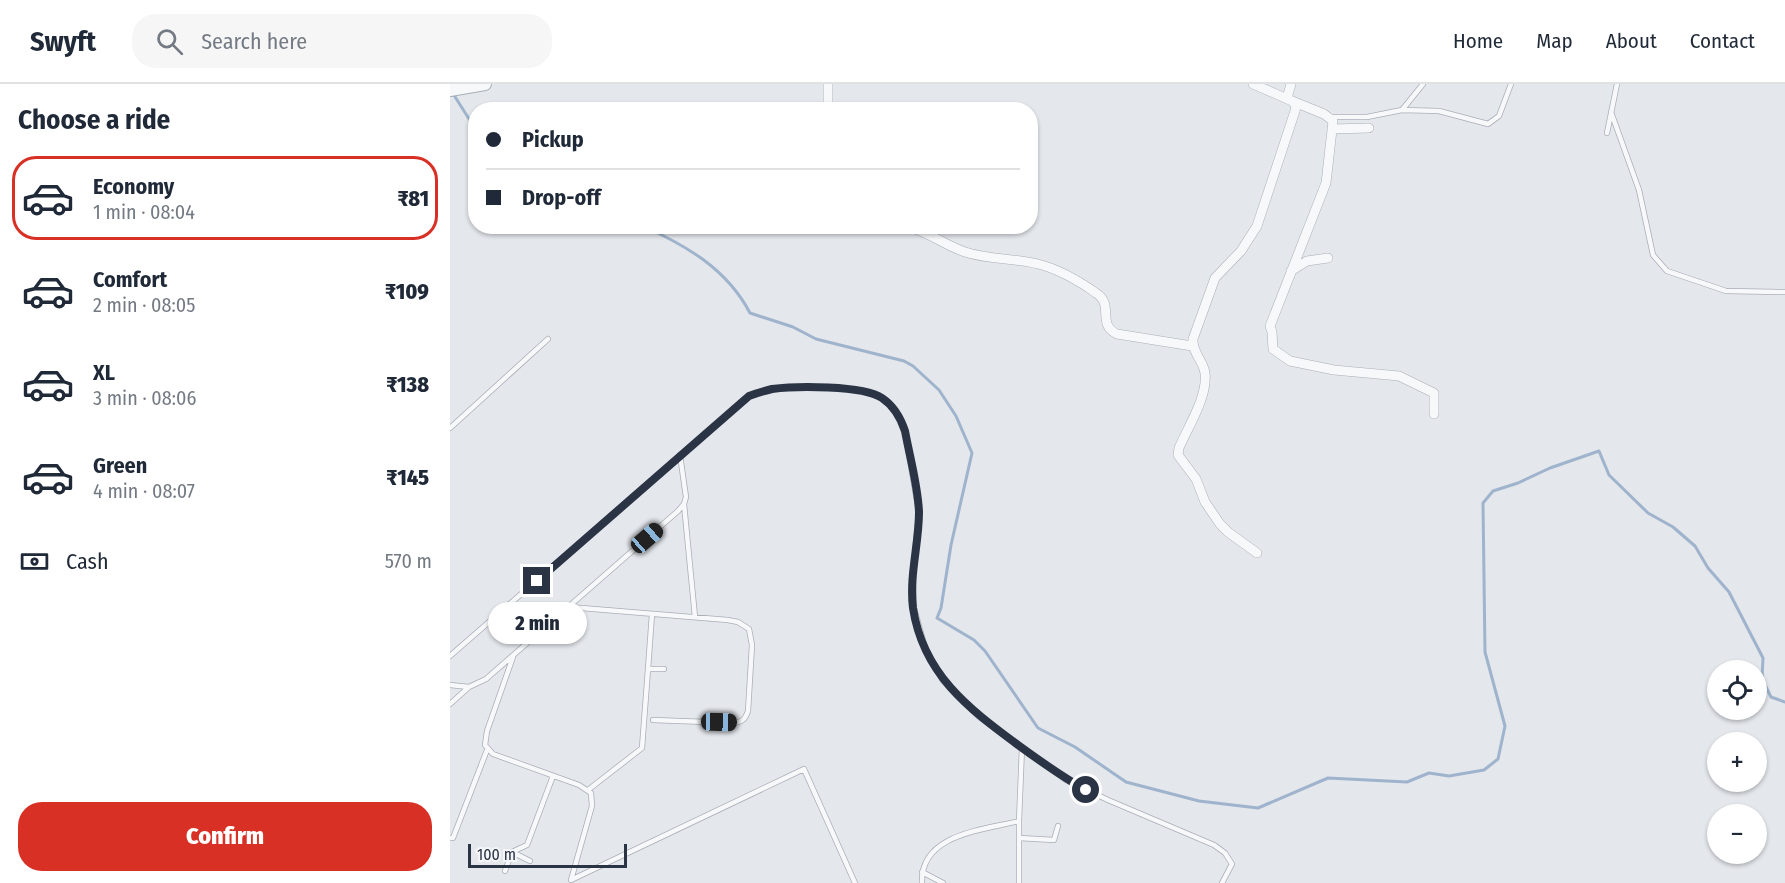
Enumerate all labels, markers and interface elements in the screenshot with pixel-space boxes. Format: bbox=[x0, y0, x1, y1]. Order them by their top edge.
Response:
search box bbox=[132, 14, 552, 68]
text: Swyft bbox=[30, 25, 96, 58]
icon: search bbox=[153, 25, 186, 58]
text: Search here bbox=[201, 28, 307, 55]
text: Home bbox=[1453, 28, 1503, 54]
text: Map bbox=[1536, 28, 1573, 54]
text: About bbox=[1606, 28, 1657, 54]
text: Contact bbox=[1690, 28, 1755, 54]
text: Choose a ride bbox=[18, 104, 170, 136]
text: Pickup bbox=[522, 126, 584, 153]
icon: car bbox=[21, 171, 75, 225]
text: Economy bbox=[93, 173, 174, 200]
text: Drop-off bbox=[522, 184, 601, 211]
text: ₹81 bbox=[398, 185, 429, 212]
text: 1 min · 08:04 bbox=[93, 200, 195, 224]
icon: car bbox=[21, 264, 75, 318]
text: Comfort bbox=[93, 266, 167, 293]
text: ₹109 bbox=[385, 278, 429, 305]
text: 2 min · 08:05 bbox=[93, 293, 195, 317]
icon: car bbox=[21, 357, 75, 411]
text: XL bbox=[93, 359, 115, 386]
text: ₹138 bbox=[386, 371, 429, 398]
text: 3 min · 08:06 bbox=[93, 386, 196, 410]
icon: car bbox=[21, 450, 75, 504]
text: Green bbox=[93, 452, 147, 479]
text: ₹145 bbox=[386, 464, 429, 491]
text: 4 min · 08:07 bbox=[93, 479, 195, 503]
car bbox=[628, 519, 666, 557]
icon: cash bbox=[18, 545, 51, 578]
text: Cash bbox=[66, 548, 109, 575]
text: 570 m bbox=[385, 549, 432, 573]
route end bbox=[523, 567, 550, 594]
callout: 2 min bbox=[488, 602, 586, 644]
text: 2 min bbox=[515, 611, 560, 635]
map controls bbox=[1707, 660, 1767, 864]
button: locate bbox=[1707, 660, 1767, 720]
car bbox=[701, 713, 737, 731]
button: + bbox=[1707, 732, 1767, 792]
route start bbox=[1072, 776, 1099, 803]
button: Confirm bbox=[18, 802, 432, 871]
button: − bbox=[1707, 804, 1767, 864]
scale bar bbox=[468, 841, 627, 868]
text: 100 m bbox=[477, 845, 516, 864]

